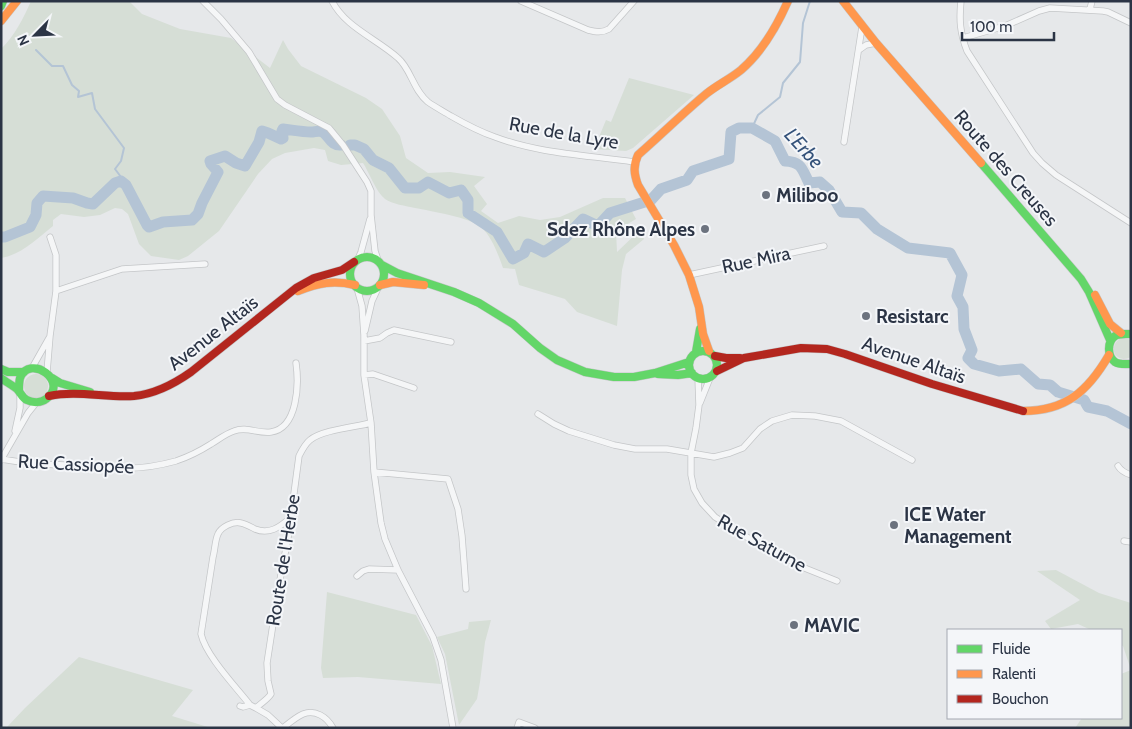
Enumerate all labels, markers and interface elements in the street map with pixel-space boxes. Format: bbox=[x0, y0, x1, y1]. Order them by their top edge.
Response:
north arrow bbox=[10, 10, 60, 60]
scale bar bbox=[962, 10, 1054, 42]
text: 100 m bbox=[970, 18, 1012, 36]
text: N bbox=[13, 32, 33, 48]
street label: Route des Creuses bbox=[949, 105, 1063, 231]
street label: Rue de la Lyre bbox=[507, 112, 621, 154]
water label: L'Erbe bbox=[780, 123, 828, 173]
place label: Miliboo bbox=[776, 184, 838, 207]
marker: Miliboo bbox=[760, 189, 772, 201]
place label: Sdez Rhône Alpes bbox=[547, 218, 695, 241]
marker: Sdez Rhône Alpes bbox=[699, 223, 711, 235]
street label: Rue Mira bbox=[720, 242, 792, 278]
street label: Avenue Altaïs bbox=[163, 291, 263, 375]
place label: Resistarc bbox=[876, 305, 949, 328]
marker: Resistarc bbox=[860, 310, 872, 322]
street label: Avenue Altaïs bbox=[859, 332, 969, 388]
street label: Rue Cassiopée bbox=[17, 449, 135, 479]
street label: Route de l'Herbe bbox=[261, 492, 305, 628]
place label: ICE Water Management bbox=[904, 503, 1012, 548]
street label: Rue Saturne bbox=[714, 509, 811, 577]
marker: ICE Water Management bbox=[888, 519, 900, 531]
place label: MAVIC bbox=[804, 614, 860, 637]
marker: MAVIC bbox=[788, 619, 800, 631]
legend bbox=[947, 629, 1122, 719]
text: Fluide bbox=[992, 640, 1031, 658]
text: Ralenti bbox=[992, 665, 1036, 683]
text: Bouchon bbox=[992, 690, 1049, 708]

